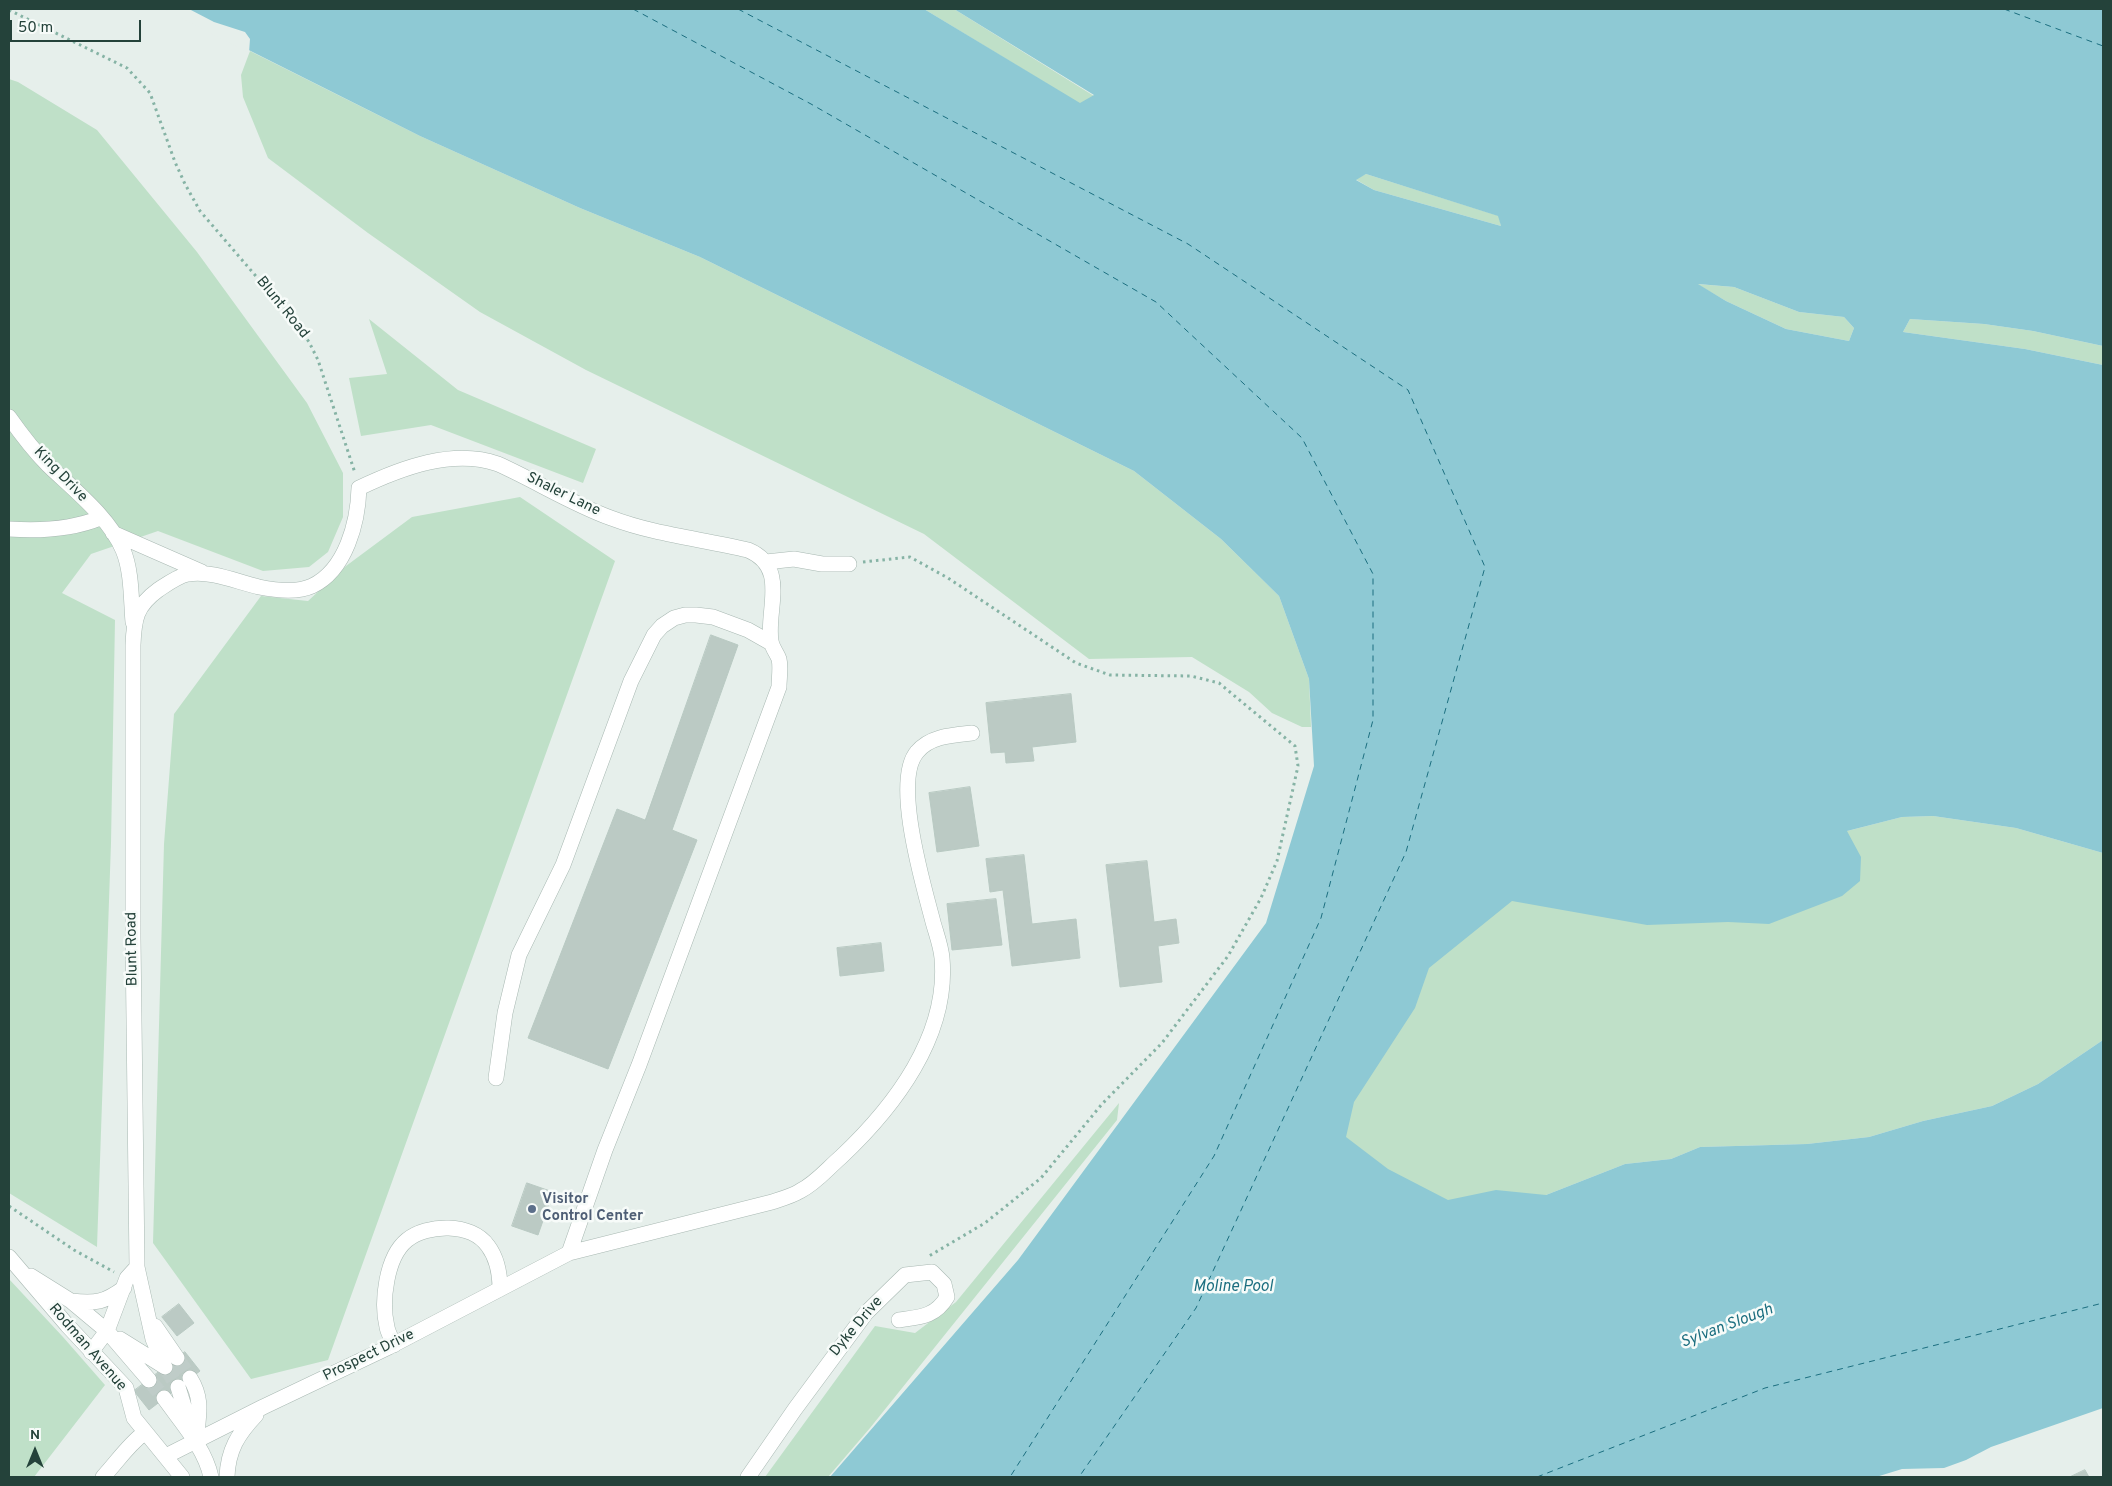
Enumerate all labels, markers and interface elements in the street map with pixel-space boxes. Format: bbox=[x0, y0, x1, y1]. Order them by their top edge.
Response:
scale bar bbox=[12, 10, 144, 42]
text: 50 m bbox=[18, 19, 53, 38]
street label: Blunt Road bbox=[252, 273, 312, 343]
street label: King Drive bbox=[29, 444, 91, 506]
street label: Shaler Lane bbox=[523, 469, 603, 521]
street label: Blunt Road bbox=[123, 912, 143, 986]
place label: Visitor Control Center bbox=[542, 1191, 643, 1226]
marker: Visitor Control Center bbox=[526, 1203, 538, 1215]
water label: Moline Pool bbox=[1193, 1278, 1273, 1298]
street label: Dyke Drive bbox=[827, 1293, 887, 1361]
street label: Rodman Avenue bbox=[44, 1301, 130, 1395]
water label: Sylvan Slough bbox=[1678, 1301, 1776, 1353]
street label: Prospect Drive bbox=[320, 1326, 418, 1386]
north arrow bbox=[10, 1426, 60, 1476]
text: N bbox=[30, 1427, 40, 1444]

